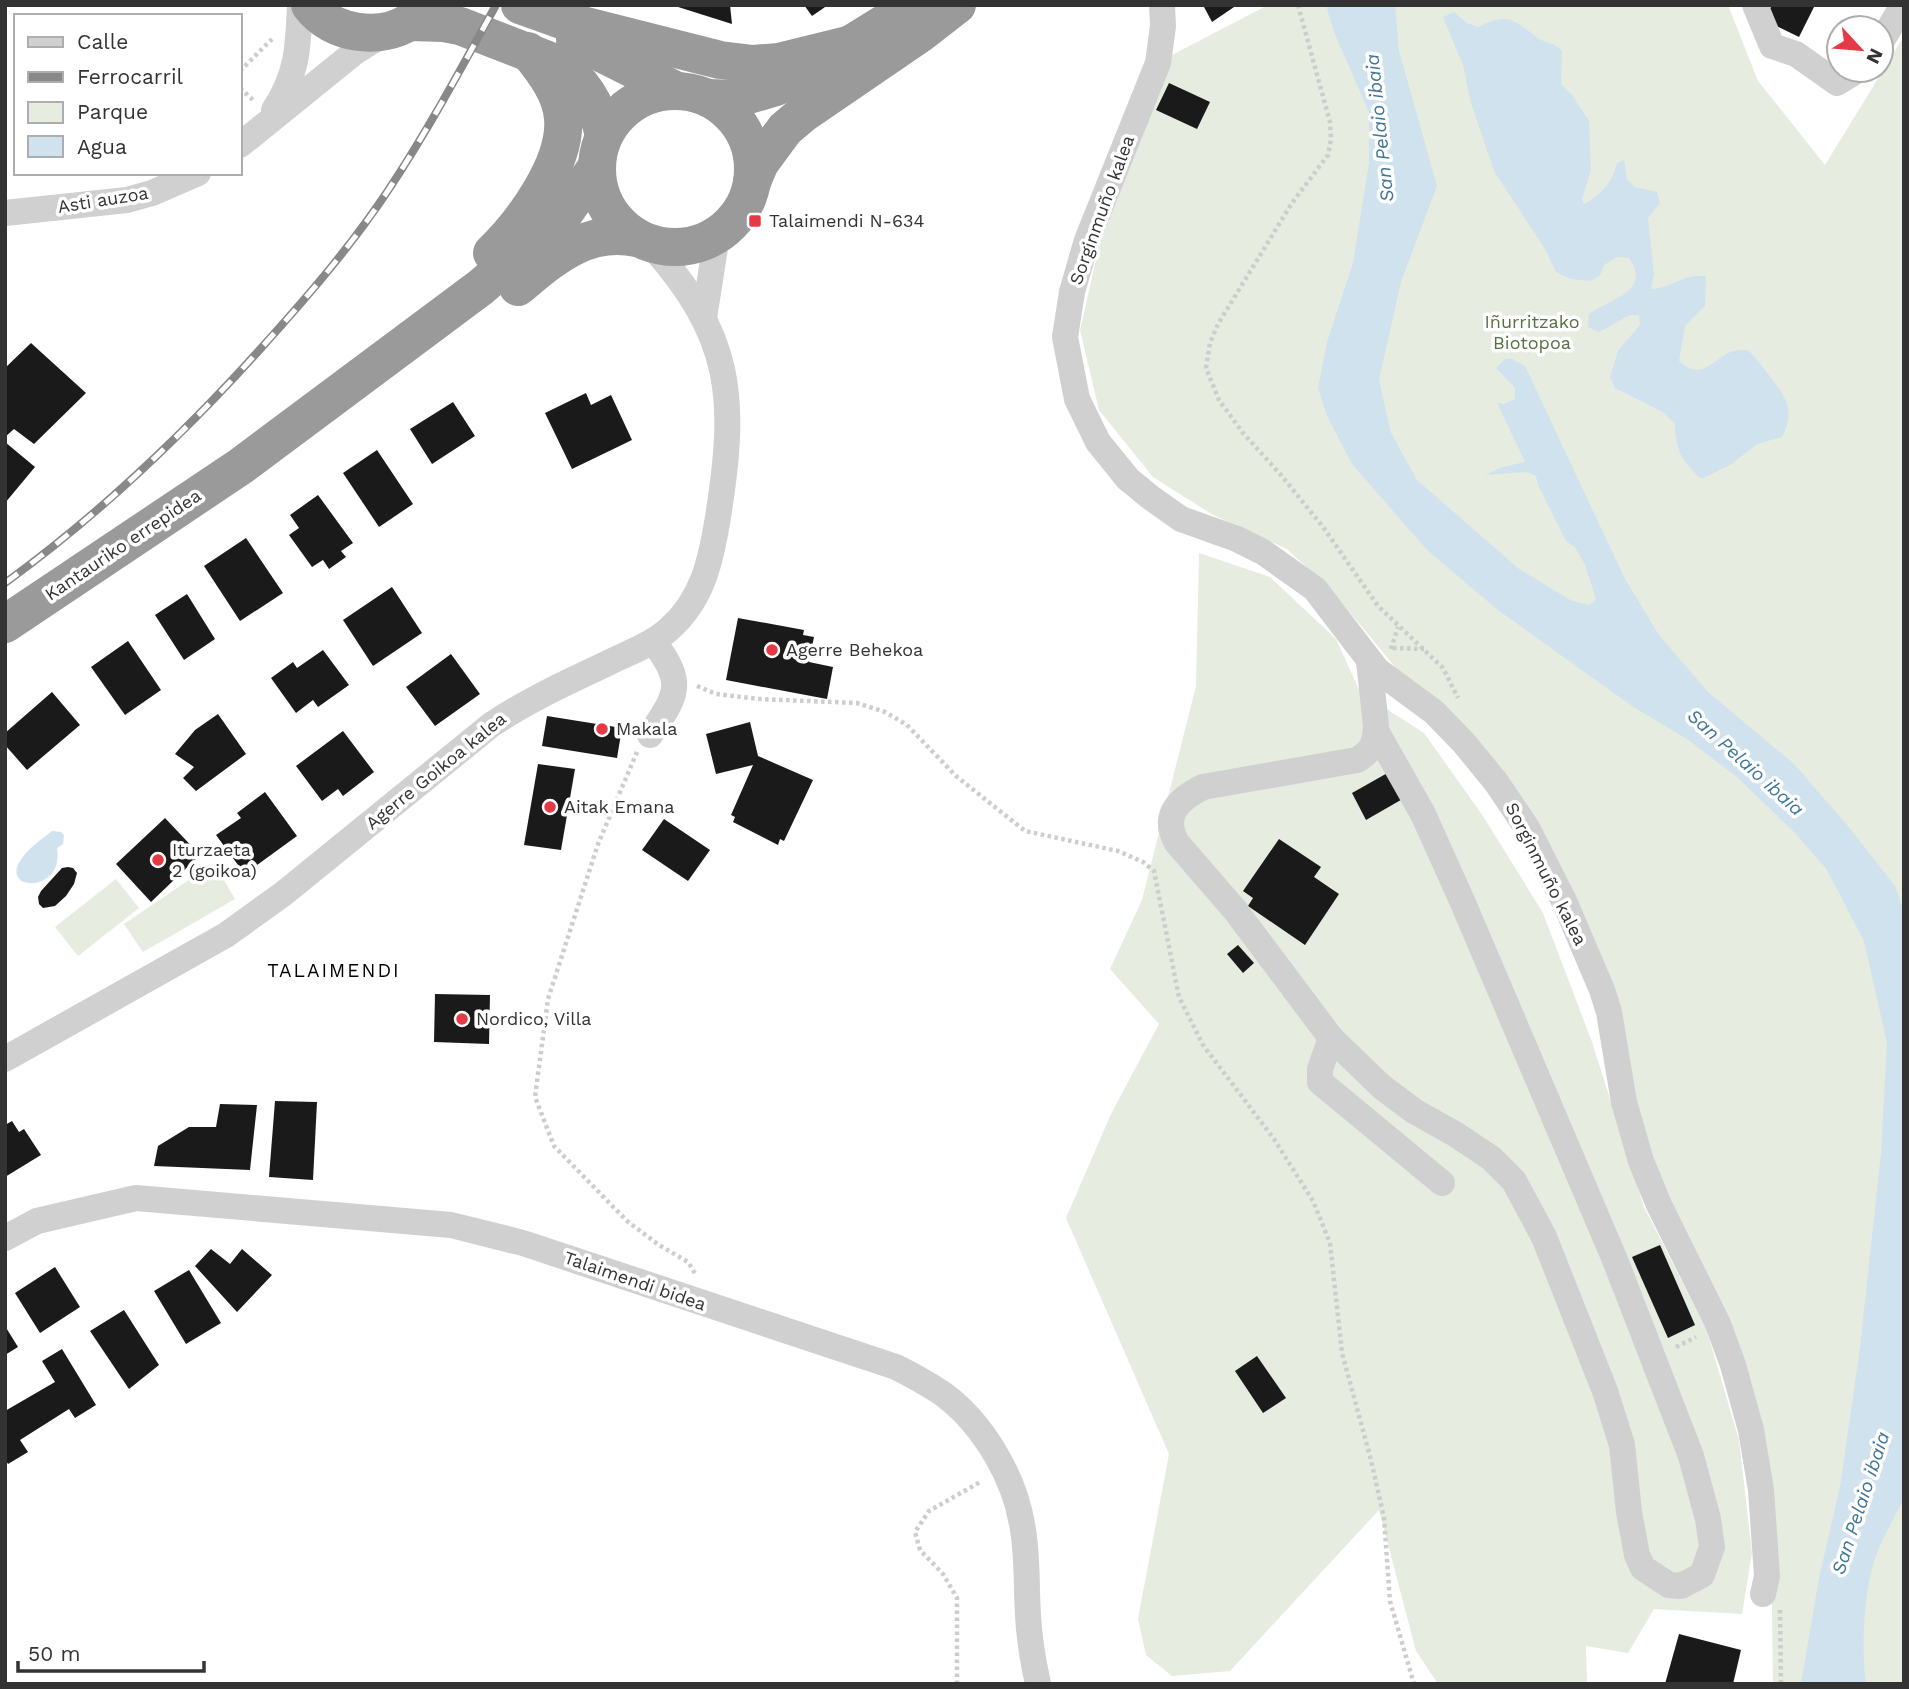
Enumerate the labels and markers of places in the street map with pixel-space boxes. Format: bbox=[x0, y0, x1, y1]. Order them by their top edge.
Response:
place label: Talaimendi N-634 bbox=[769, 210, 924, 231]
marker: Talaimendi N-634 bbox=[747, 213, 763, 229]
place label: Agerre Behekoa bbox=[786, 639, 923, 660]
marker: Agerre Behekoa bbox=[764, 642, 780, 658]
place label: Makala bbox=[616, 718, 677, 739]
marker: Makala bbox=[594, 721, 610, 737]
place label: Aitak Emana bbox=[564, 796, 675, 817]
marker: Aitak Emana bbox=[542, 799, 558, 815]
place label: Iturzaeta 2 (goikoa) bbox=[172, 839, 257, 881]
marker: Iturzaeta 2 (goikoa) bbox=[150, 852, 166, 868]
place label: Nordico, Villa bbox=[476, 1008, 592, 1029]
marker: Nordico, Villa bbox=[454, 1011, 470, 1027]

